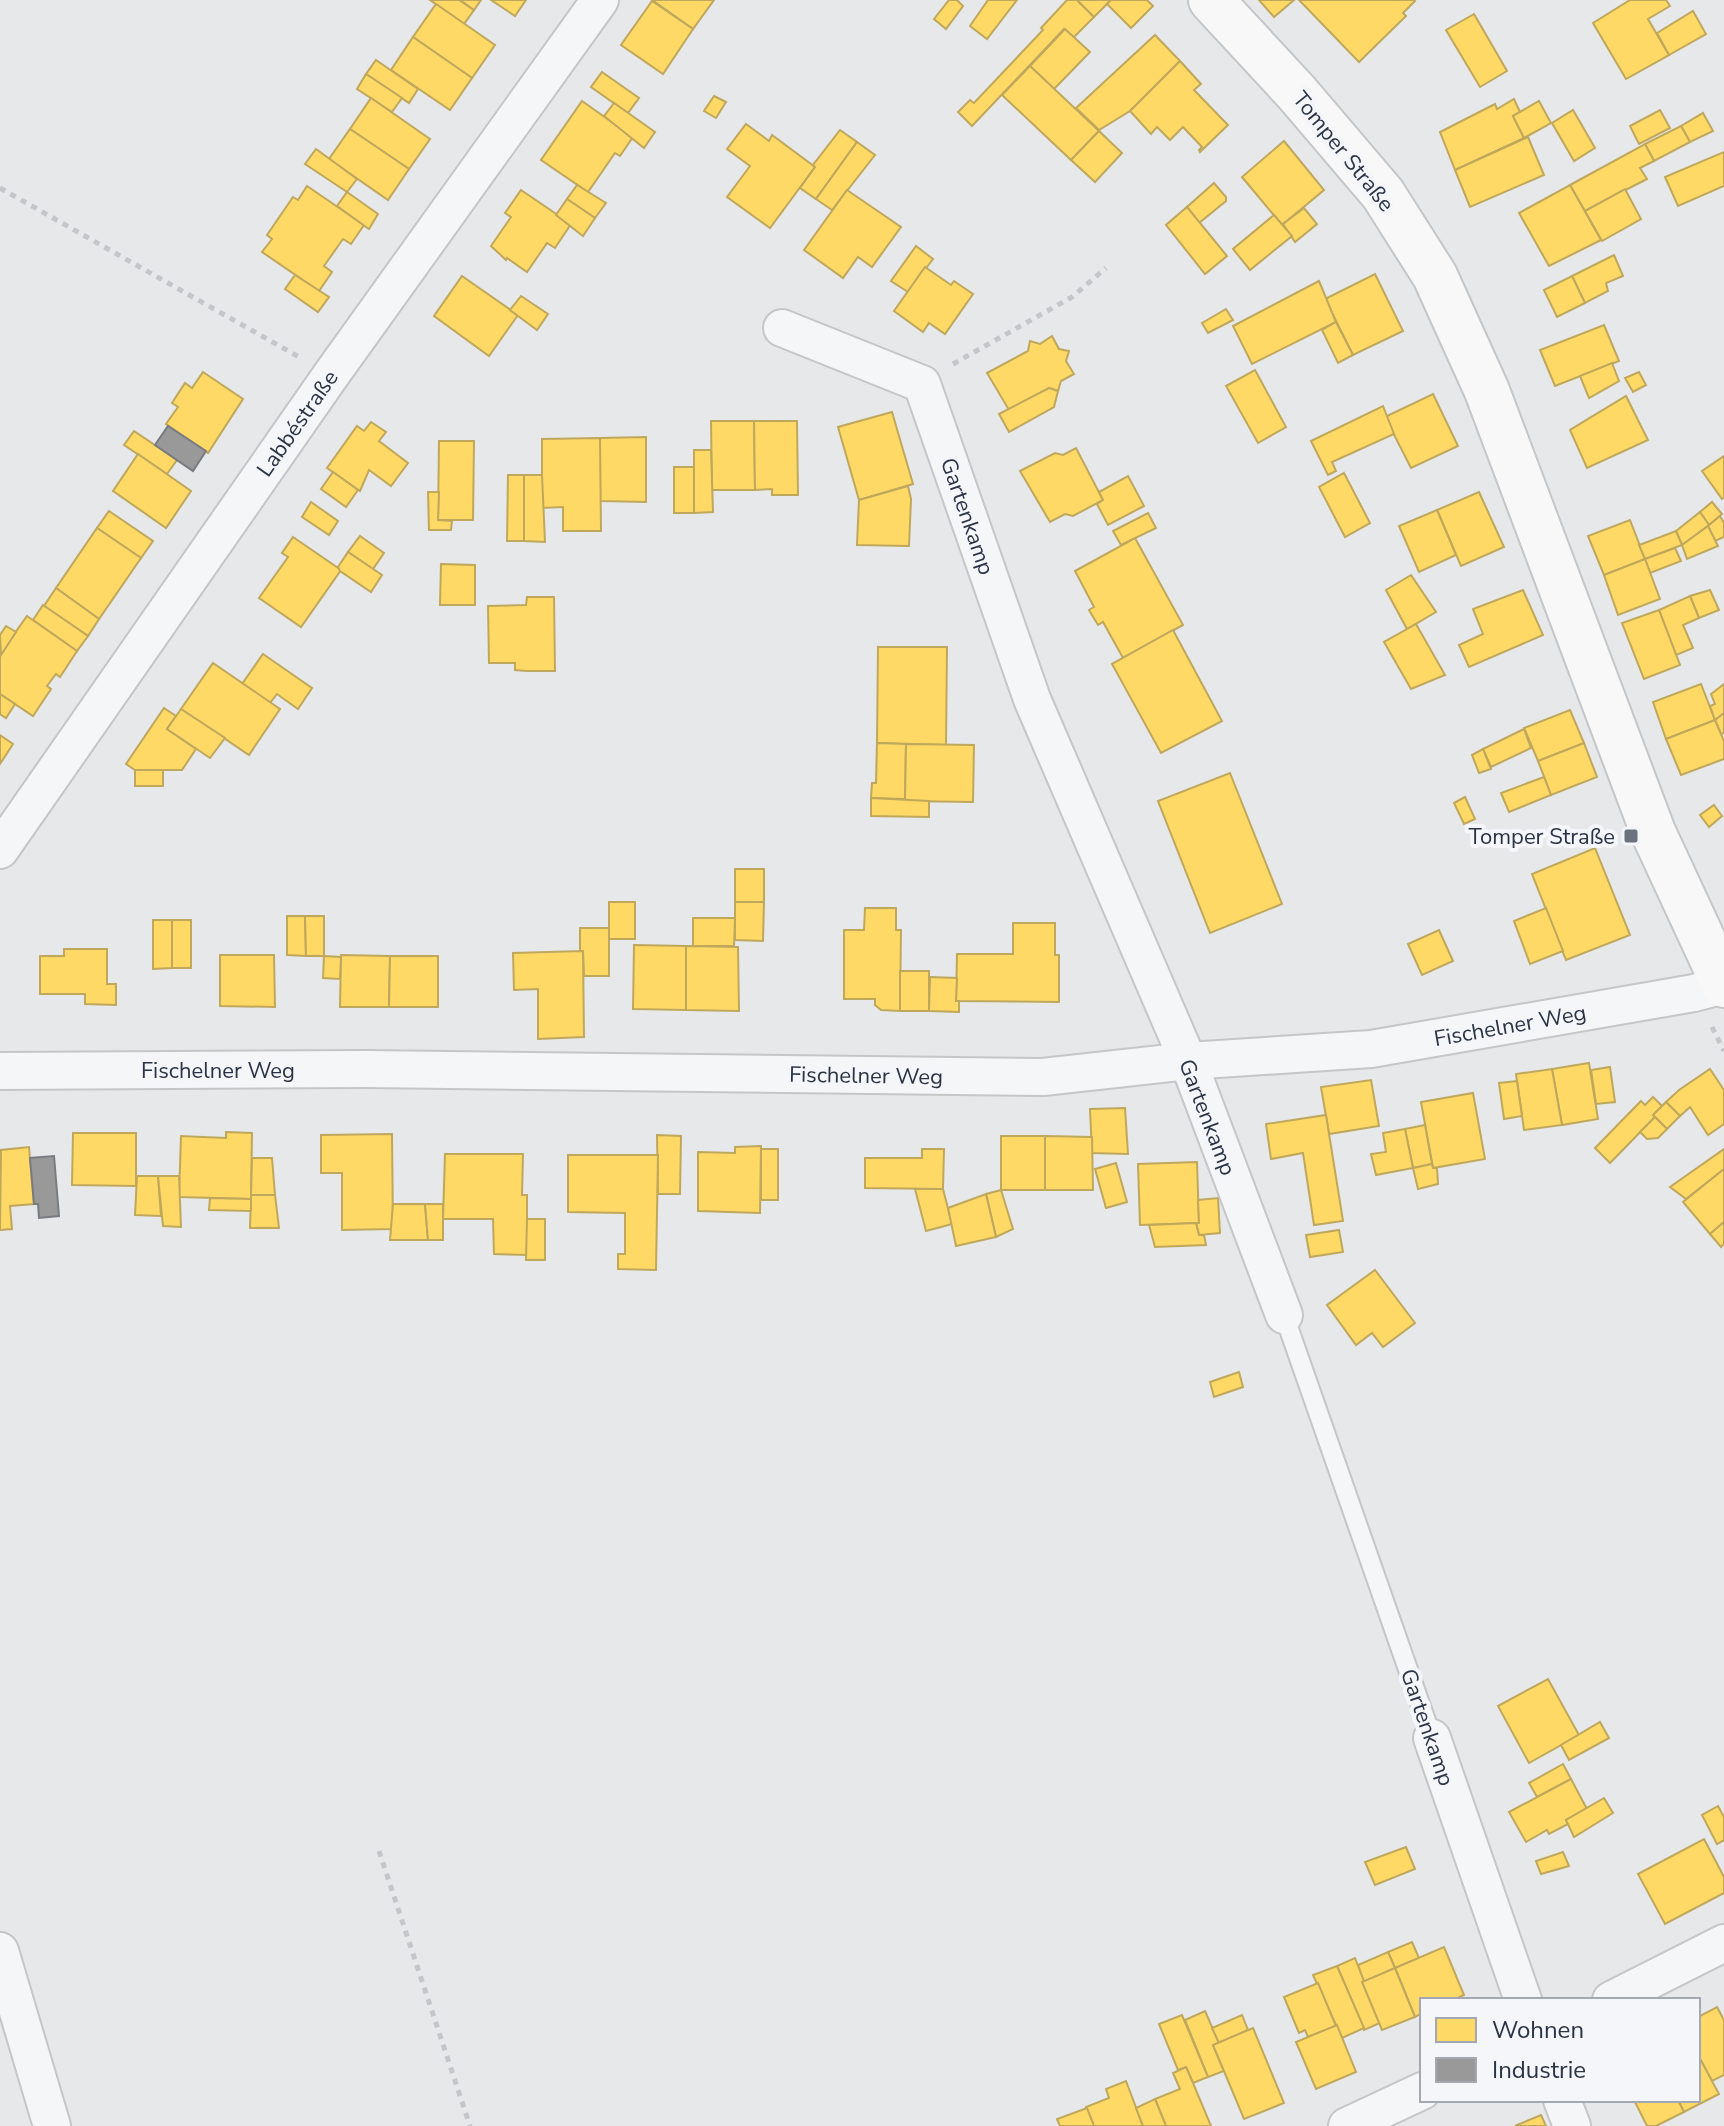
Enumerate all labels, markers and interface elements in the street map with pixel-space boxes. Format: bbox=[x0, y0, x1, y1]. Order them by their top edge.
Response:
street label: Tomper Straße bbox=[1285, 85, 1401, 218]
street label: Labbéstraße bbox=[250, 364, 346, 483]
street label: Gartenkamp bbox=[933, 454, 1001, 579]
place label: Tomper Straße bbox=[1468, 822, 1615, 852]
marker: Tomper Straße bbox=[1622, 827, 1640, 845]
street label: Fischelner Weg bbox=[1432, 998, 1589, 1054]
street label: Gartenkamp bbox=[1171, 1055, 1243, 1180]
street label: Fischelner Weg bbox=[141, 1056, 295, 1086]
street label: Fischelner Weg bbox=[789, 1060, 943, 1092]
street label: Gartenkamp bbox=[1393, 1665, 1461, 1790]
legend bbox=[1420, 1998, 1700, 2102]
text: Wohnen bbox=[1492, 2014, 1584, 2046]
text: Industrie bbox=[1492, 2054, 1586, 2086]

